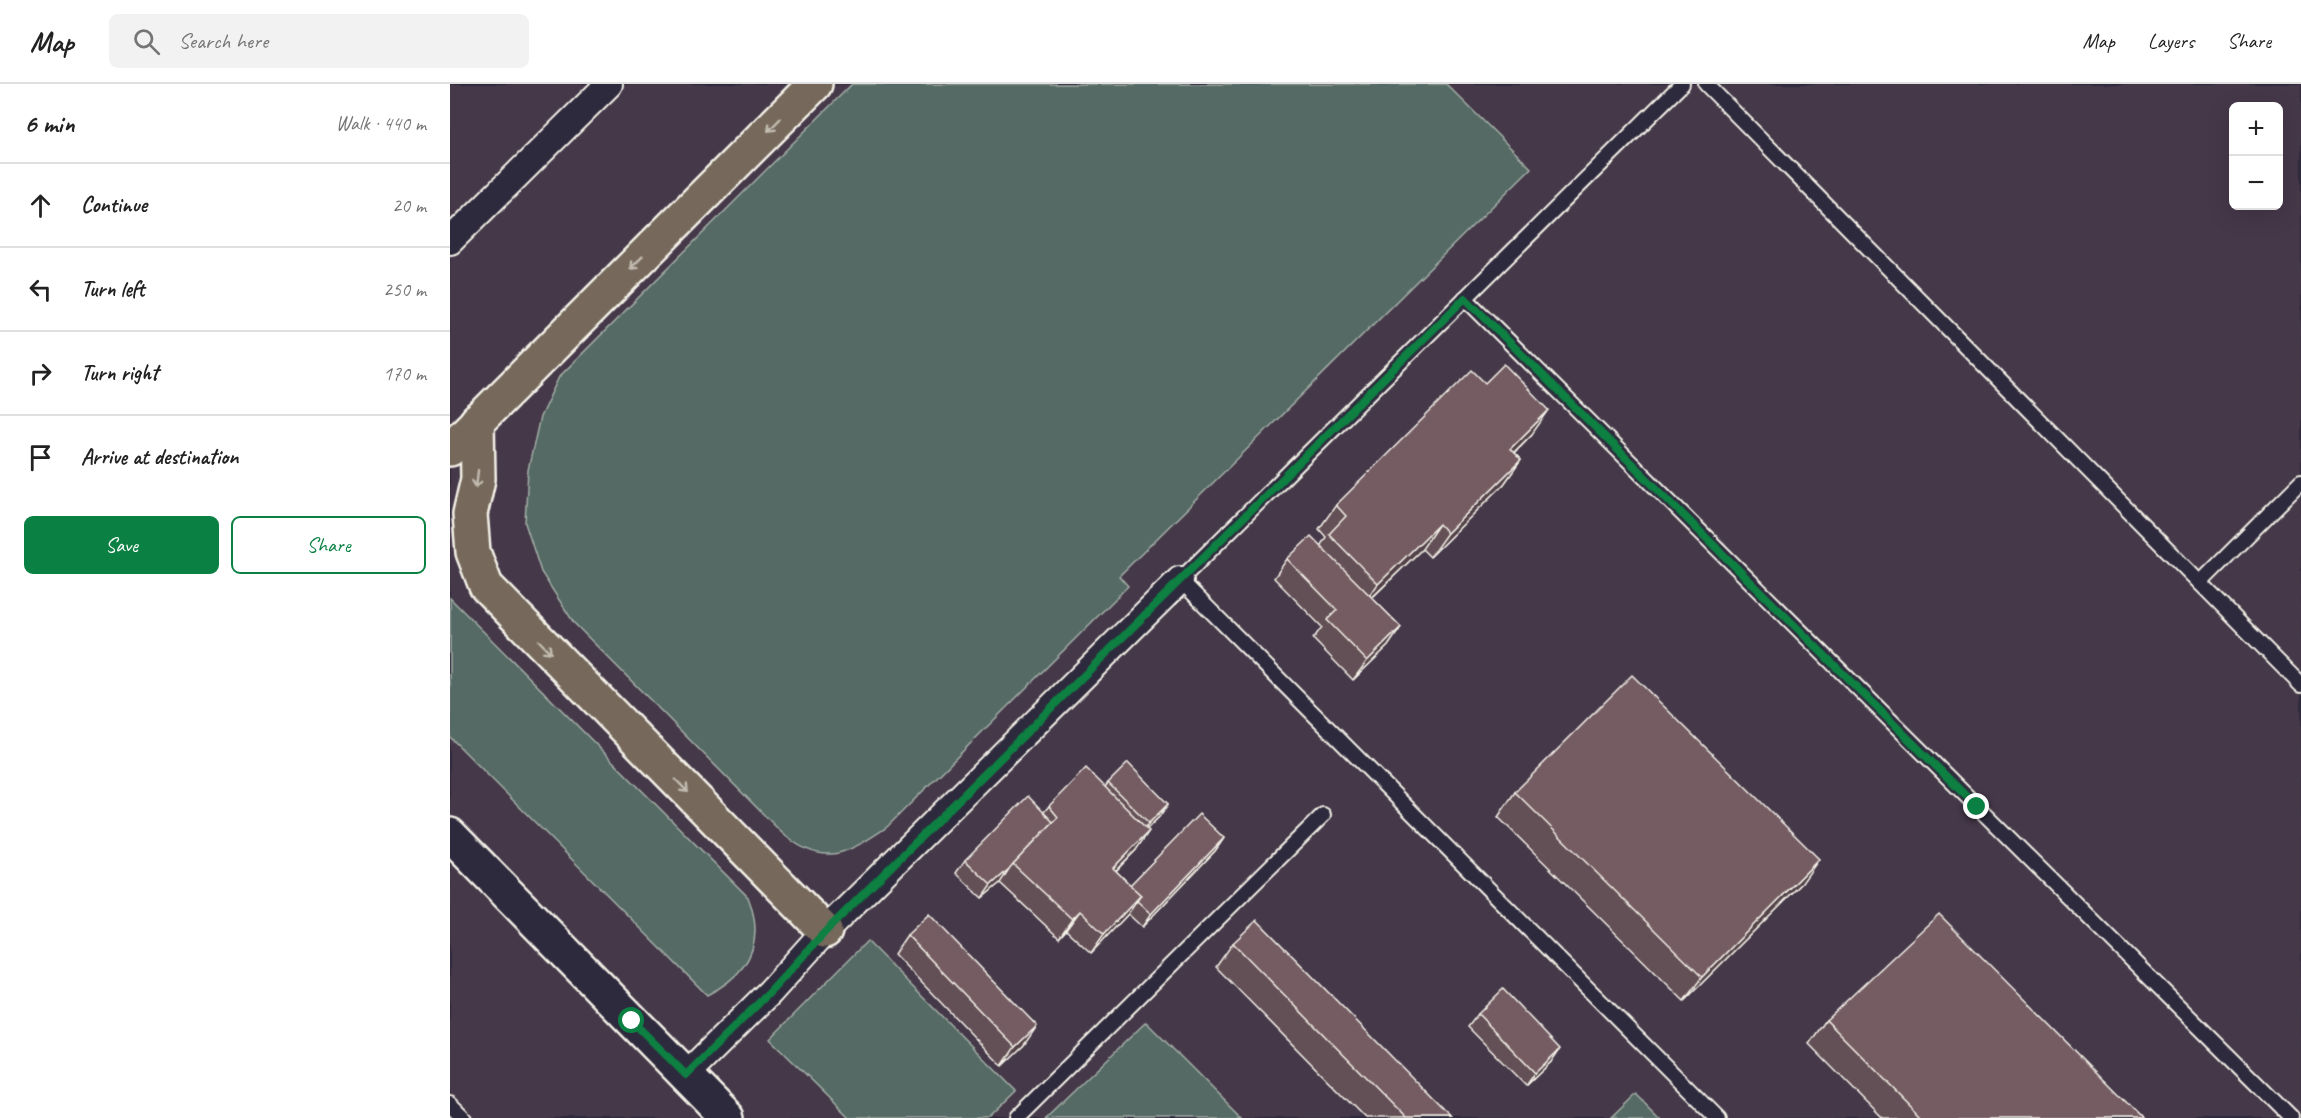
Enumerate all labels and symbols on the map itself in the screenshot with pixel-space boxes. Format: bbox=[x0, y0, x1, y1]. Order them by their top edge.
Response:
one-way arrow bbox=[766, 118, 781, 133]
one-way arrow bbox=[628, 256, 643, 271]
one-way arrow bbox=[471, 469, 482, 489]
one-way arrow bbox=[538, 639, 553, 654]
one-way arrow bbox=[675, 779, 689, 794]
route end bbox=[1963, 793, 1989, 819]
route start bbox=[618, 1007, 644, 1033]

